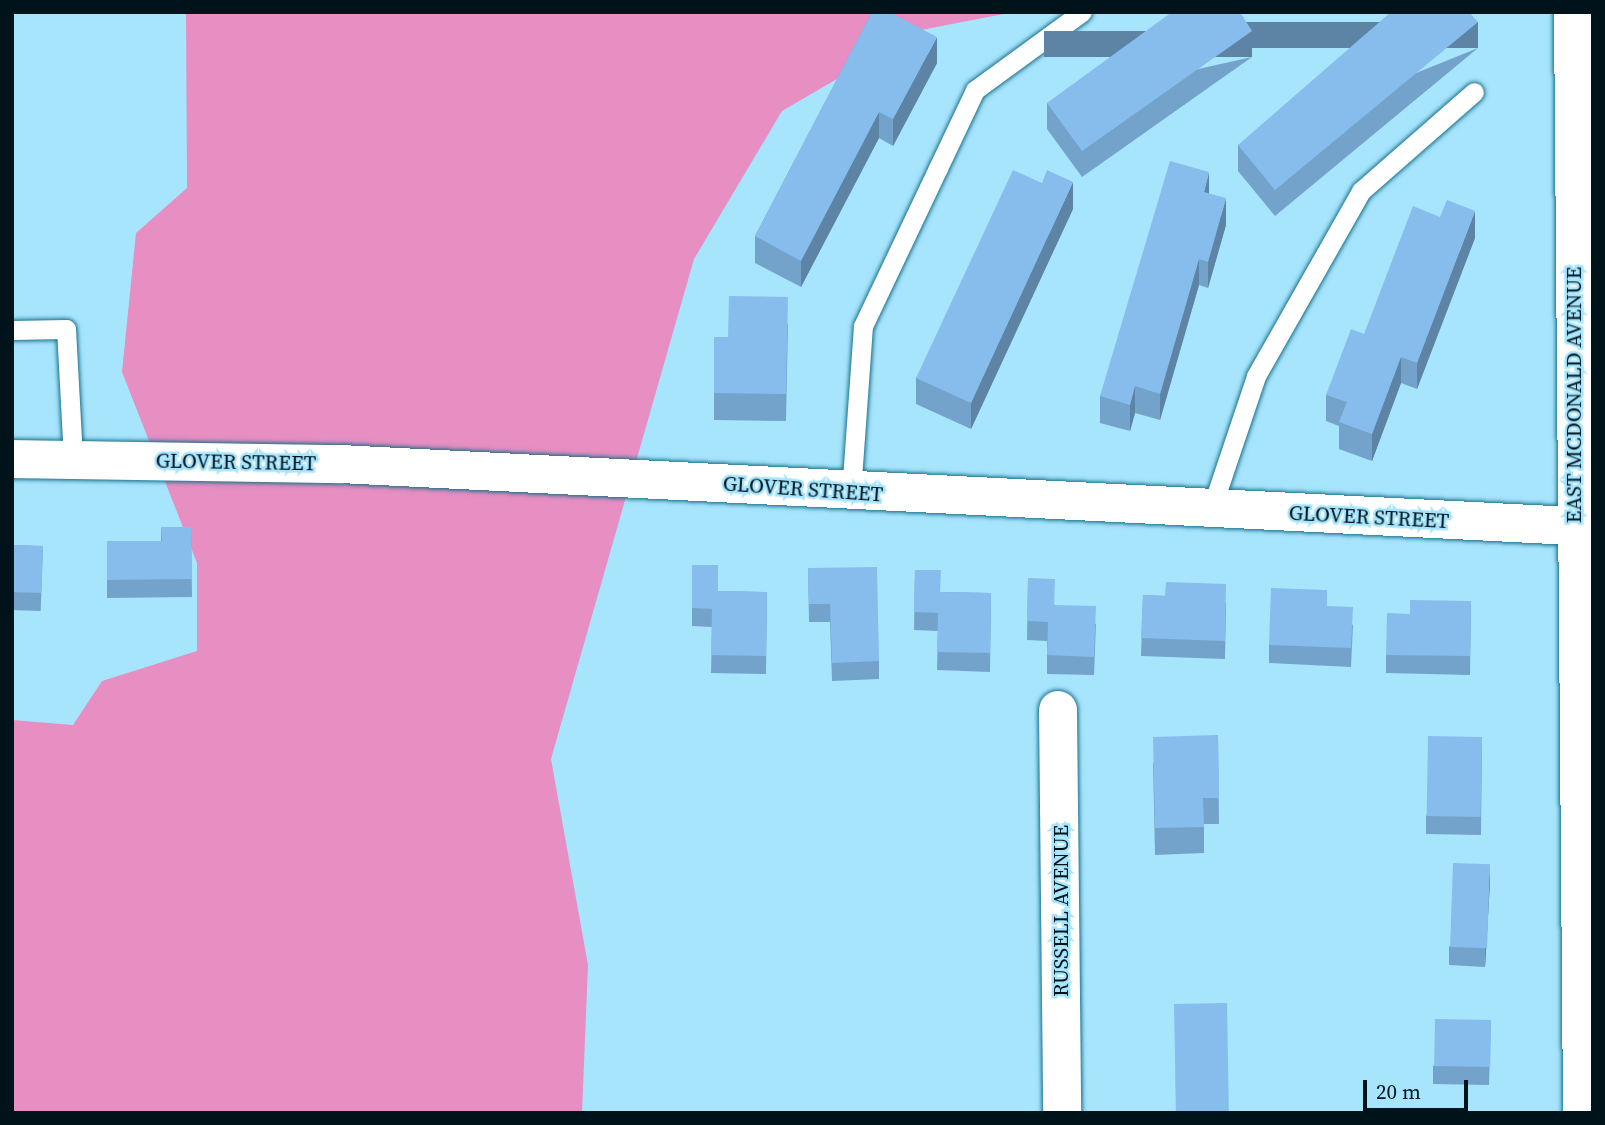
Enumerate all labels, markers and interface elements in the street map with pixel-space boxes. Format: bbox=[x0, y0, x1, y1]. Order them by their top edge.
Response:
street label: EAST MCDONALD AVENUE bbox=[1561, 266, 1587, 524]
street label: GLOVER STREET bbox=[156, 448, 316, 476]
street label: GLOVER STREET bbox=[722, 471, 884, 507]
street label: GLOVER STREET bbox=[1288, 500, 1450, 534]
street label: RUSSELL AVENUE bbox=[1048, 825, 1074, 997]
scale bar bbox=[1367, 1066, 1472, 1110]
text: 20 m bbox=[1376, 1077, 1421, 1106]

